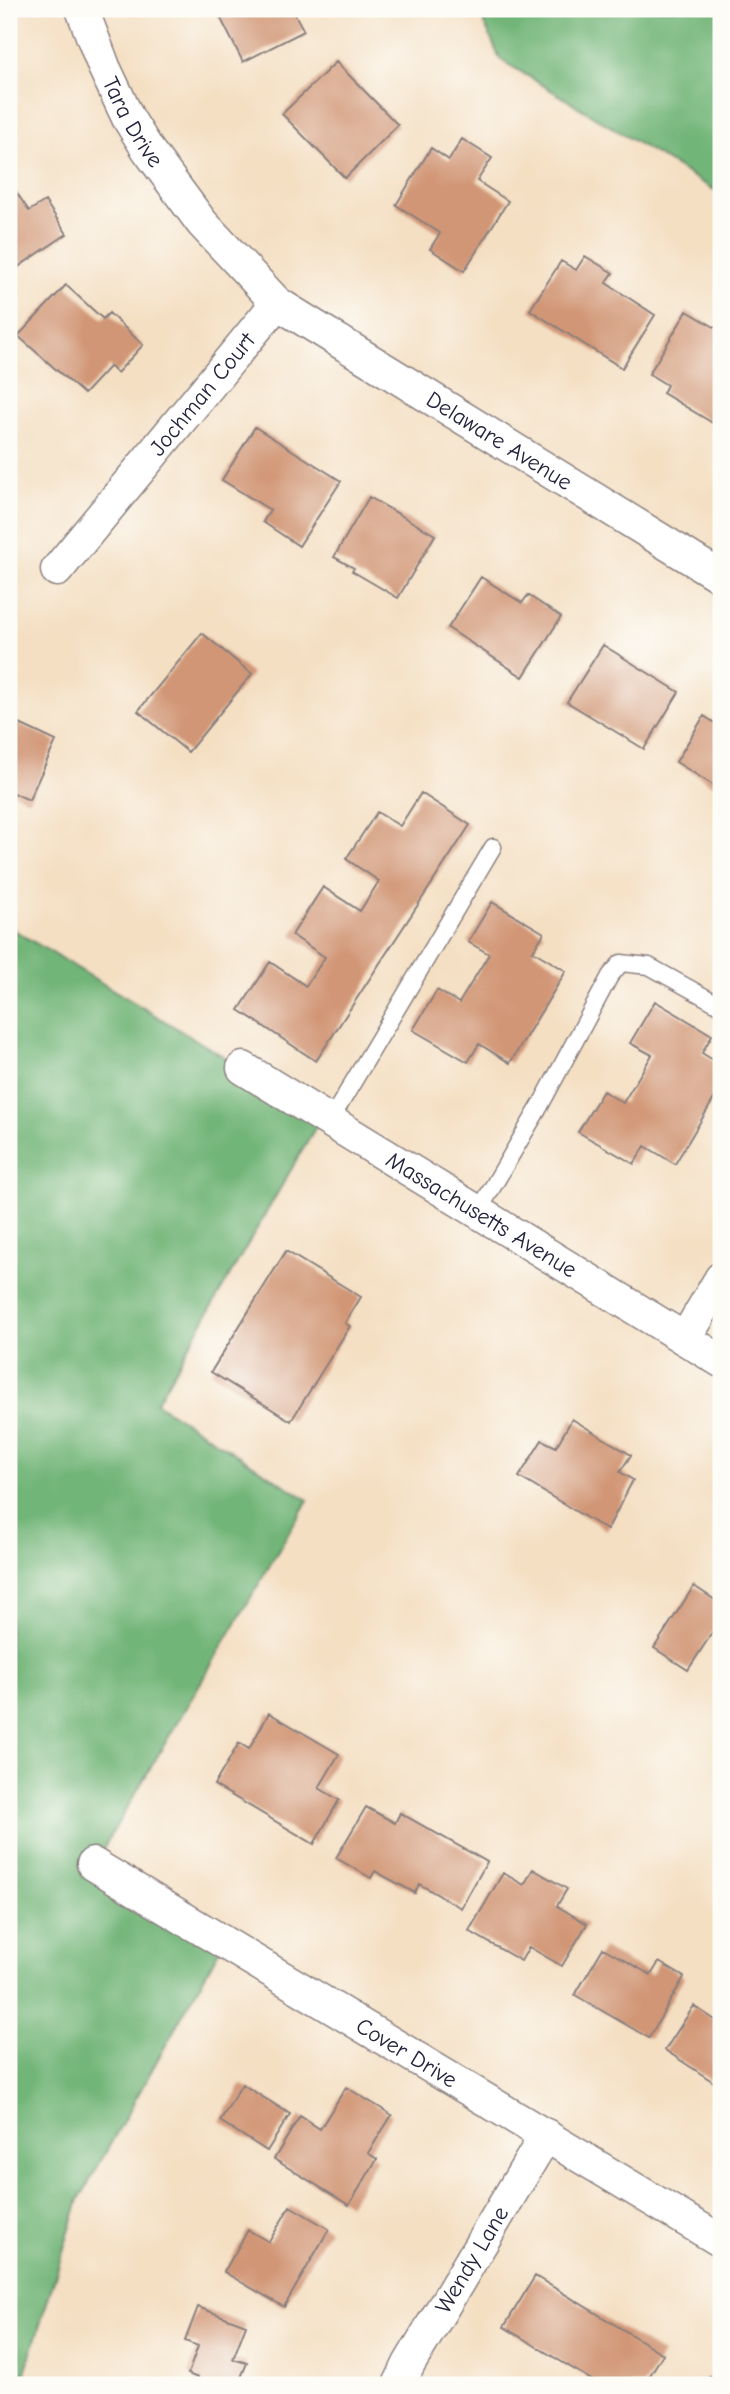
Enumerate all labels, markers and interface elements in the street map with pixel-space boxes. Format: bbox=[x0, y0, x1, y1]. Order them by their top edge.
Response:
street label: Tara Drive bbox=[97, 72, 169, 173]
street label: Jochman Court bbox=[144, 326, 262, 461]
street label: Delaware Avenue bbox=[421, 386, 577, 496]
street label: Massachusetts Avenue bbox=[381, 1146, 582, 1283]
street label: Cover Drive bbox=[351, 2012, 462, 2093]
street label: Wendy Lane bbox=[430, 2201, 514, 2318]

